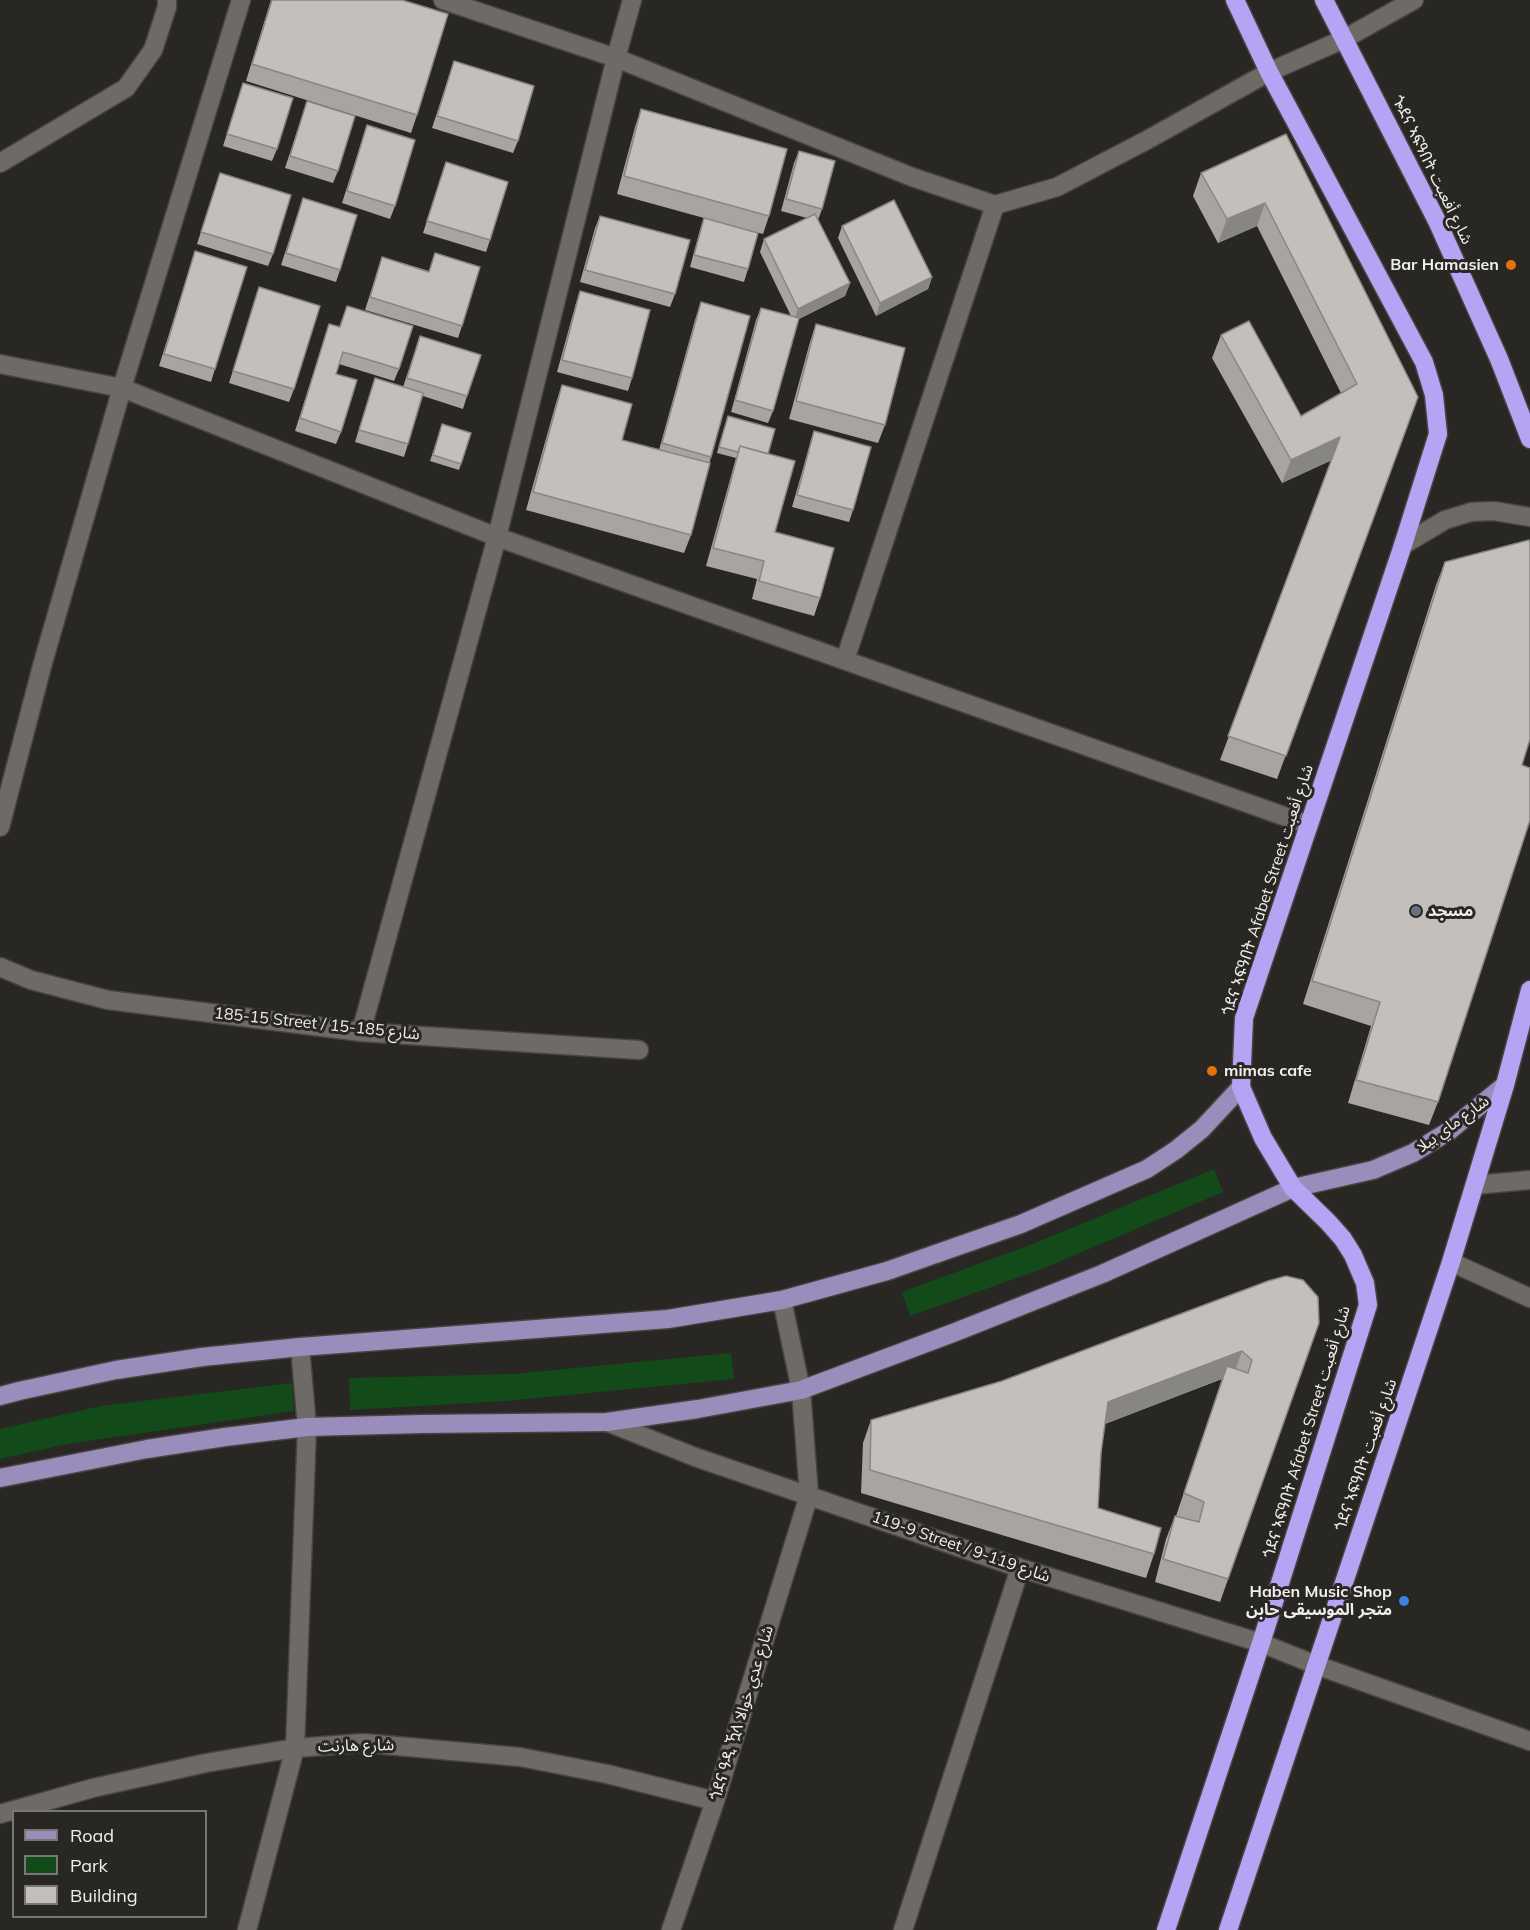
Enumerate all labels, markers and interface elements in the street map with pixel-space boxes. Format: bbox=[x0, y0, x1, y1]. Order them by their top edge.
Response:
street label: ጐደና ኣፍዓበት شارع أفعبت bbox=[1388, 92, 1476, 248]
place label: Bar Hamasien bbox=[1390, 255, 1499, 275]
marker: Bar Hamasien bbox=[1504, 258, 1518, 272]
street label: ጎደና ኣፍዓበት Afabet Street شارع أفعبت bbox=[1218, 762, 1318, 1018]
place label: مسجد bbox=[1428, 901, 1473, 921]
marker: مسجد bbox=[1409, 904, 1423, 918]
street label: 185-15 Street / شارع 185-15 bbox=[213, 1004, 421, 1044]
place label: mimas cafe bbox=[1224, 1061, 1312, 1081]
marker: mimas cafe bbox=[1205, 1064, 1219, 1078]
street label: شارع ماي بيلا bbox=[1413, 1091, 1493, 1157]
street label: ጎደና ኣፍዓበት Afabet Street شارع أفعبت bbox=[1259, 1304, 1355, 1560]
street label: ጎደና ኣፍዓበት شارع أفعبت bbox=[1331, 1376, 1401, 1534]
street label: 119-9 Street / شارع 119-9 bbox=[869, 1507, 1053, 1587]
place label: Haben Music Shop متجر الموسيقى حابن bbox=[1246, 1582, 1392, 1620]
marker: Haben Music Shop متجر الموسيقى حابن bbox=[1397, 1594, 1411, 1608]
street label: ጎደና ዓዲ ዃላ شارع عدي خوالا bbox=[706, 1623, 778, 1803]
street label: شارع هارنت bbox=[318, 1736, 394, 1756]
legend bbox=[12, 1810, 207, 1918]
text: Road bbox=[70, 1824, 114, 1847]
text: Park bbox=[70, 1854, 108, 1877]
text: Building bbox=[70, 1884, 138, 1907]

